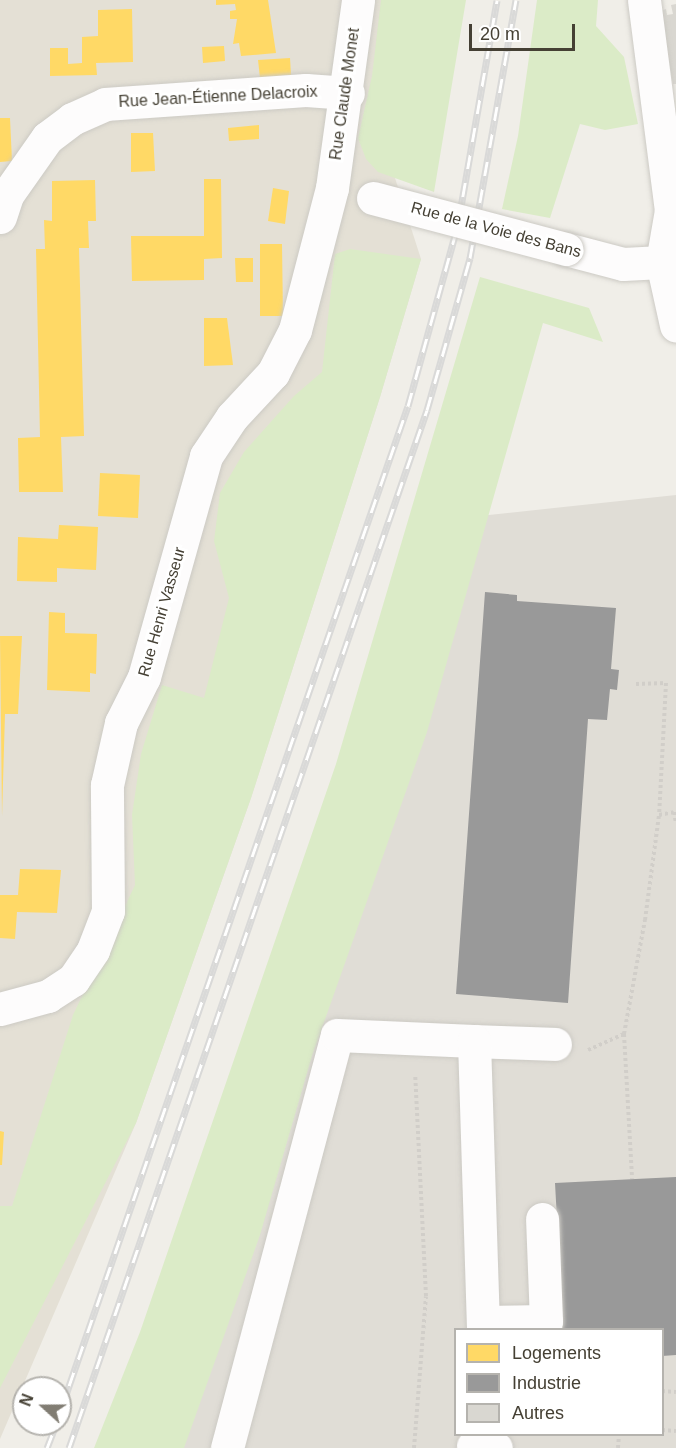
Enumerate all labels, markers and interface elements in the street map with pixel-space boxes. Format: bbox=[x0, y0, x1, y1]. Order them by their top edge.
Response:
scale bar bbox=[472, 12, 578, 50]
text: 20 m bbox=[480, 24, 520, 44]
street label: Rue Claude Monet bbox=[326, 27, 364, 161]
street label: Rue Jean-Étienne Delacroix bbox=[118, 82, 318, 112]
street label: Rue de la Voie des Bans bbox=[409, 198, 583, 262]
street label: Rue Henri Vasseur bbox=[134, 545, 190, 679]
legend bbox=[454, 1328, 664, 1436]
text: Logements bbox=[512, 1343, 601, 1363]
text: Industrie bbox=[512, 1373, 581, 1393]
north arrow bbox=[12, 1376, 72, 1436]
text: N bbox=[17, 1392, 37, 1409]
text: Autres bbox=[512, 1403, 564, 1423]

